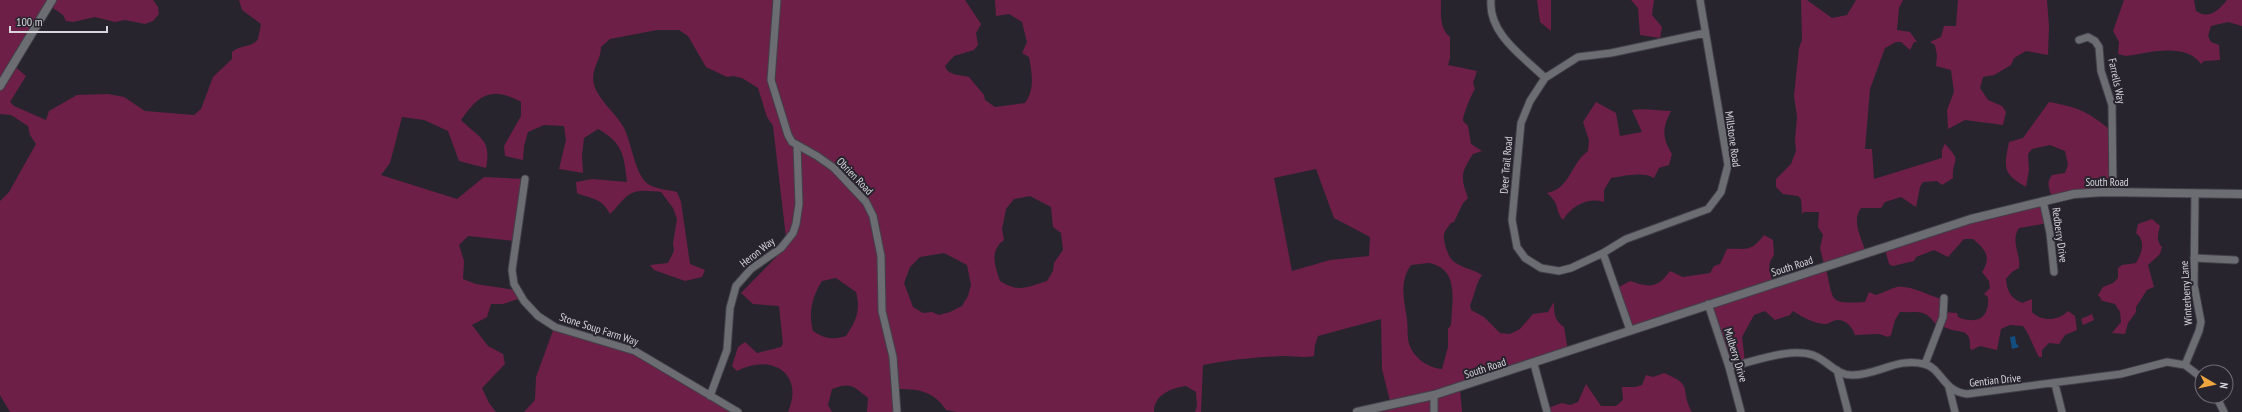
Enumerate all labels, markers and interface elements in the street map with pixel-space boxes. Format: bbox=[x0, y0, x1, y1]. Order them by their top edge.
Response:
scale bar bbox=[10, 8, 107, 34]
text: 100 m bbox=[16, 14, 43, 29]
street label: Farrells Way bbox=[2105, 57, 2129, 106]
street label: Millstone Road bbox=[1722, 110, 1744, 168]
street label: Deer Trail Road bbox=[1497, 136, 1515, 194]
street label: Obrien Road bbox=[834, 154, 876, 198]
street label: South Road bbox=[2085, 175, 2129, 189]
street label: Redberry Drive bbox=[2049, 206, 2071, 264]
street label: Heron Way bbox=[737, 233, 778, 270]
street label: South Road bbox=[1769, 253, 1815, 279]
street label: Winterberry Lane bbox=[2177, 260, 2195, 326]
street label: Stone Soup Farm Way bbox=[558, 310, 641, 349]
street label: Mulberry Drive bbox=[1721, 326, 1751, 384]
street label: South Road bbox=[1462, 355, 1508, 381]
north arrow bbox=[2194, 364, 2234, 404]
street label: Gentian Drive bbox=[1969, 370, 2022, 390]
text: N bbox=[2216, 382, 2231, 390]

